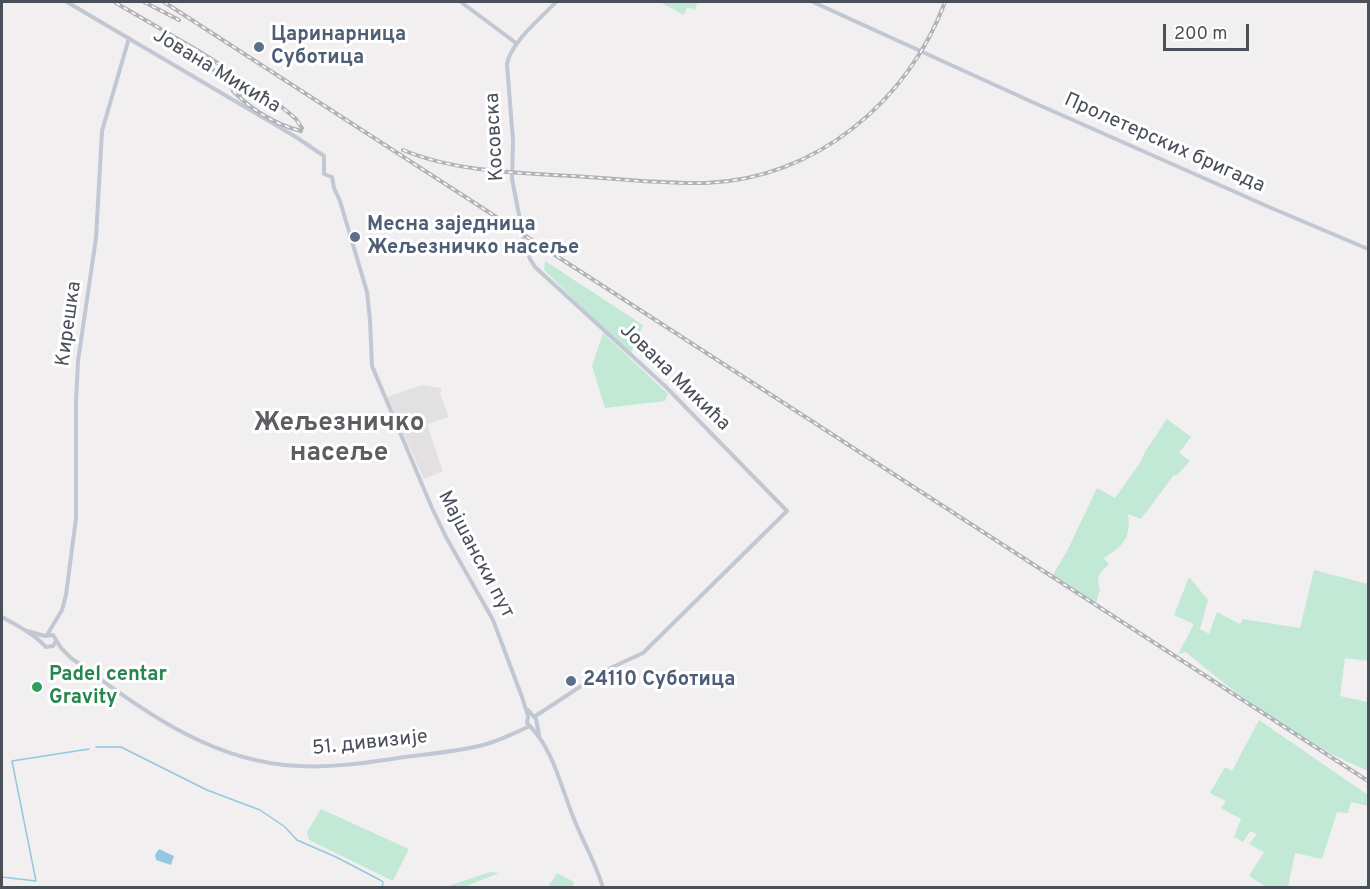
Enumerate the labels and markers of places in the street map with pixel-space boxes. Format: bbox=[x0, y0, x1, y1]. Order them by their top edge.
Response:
place label: Царинарница Суботица bbox=[271, 24, 406, 71]
marker: Царинарница Суботица bbox=[252, 40, 266, 54]
place label: Месна заједница Жељезничко насеље bbox=[367, 214, 579, 261]
marker: Месна заједница Жељезничко насеље bbox=[348, 230, 362, 244]
place label: Padel centar Gravity bbox=[49, 664, 167, 711]
place label: 24110 Суботица bbox=[583, 669, 735, 693]
marker: 24110 Суботица bbox=[564, 674, 578, 688]
marker: Padel centar Gravity bbox=[30, 680, 44, 694]

